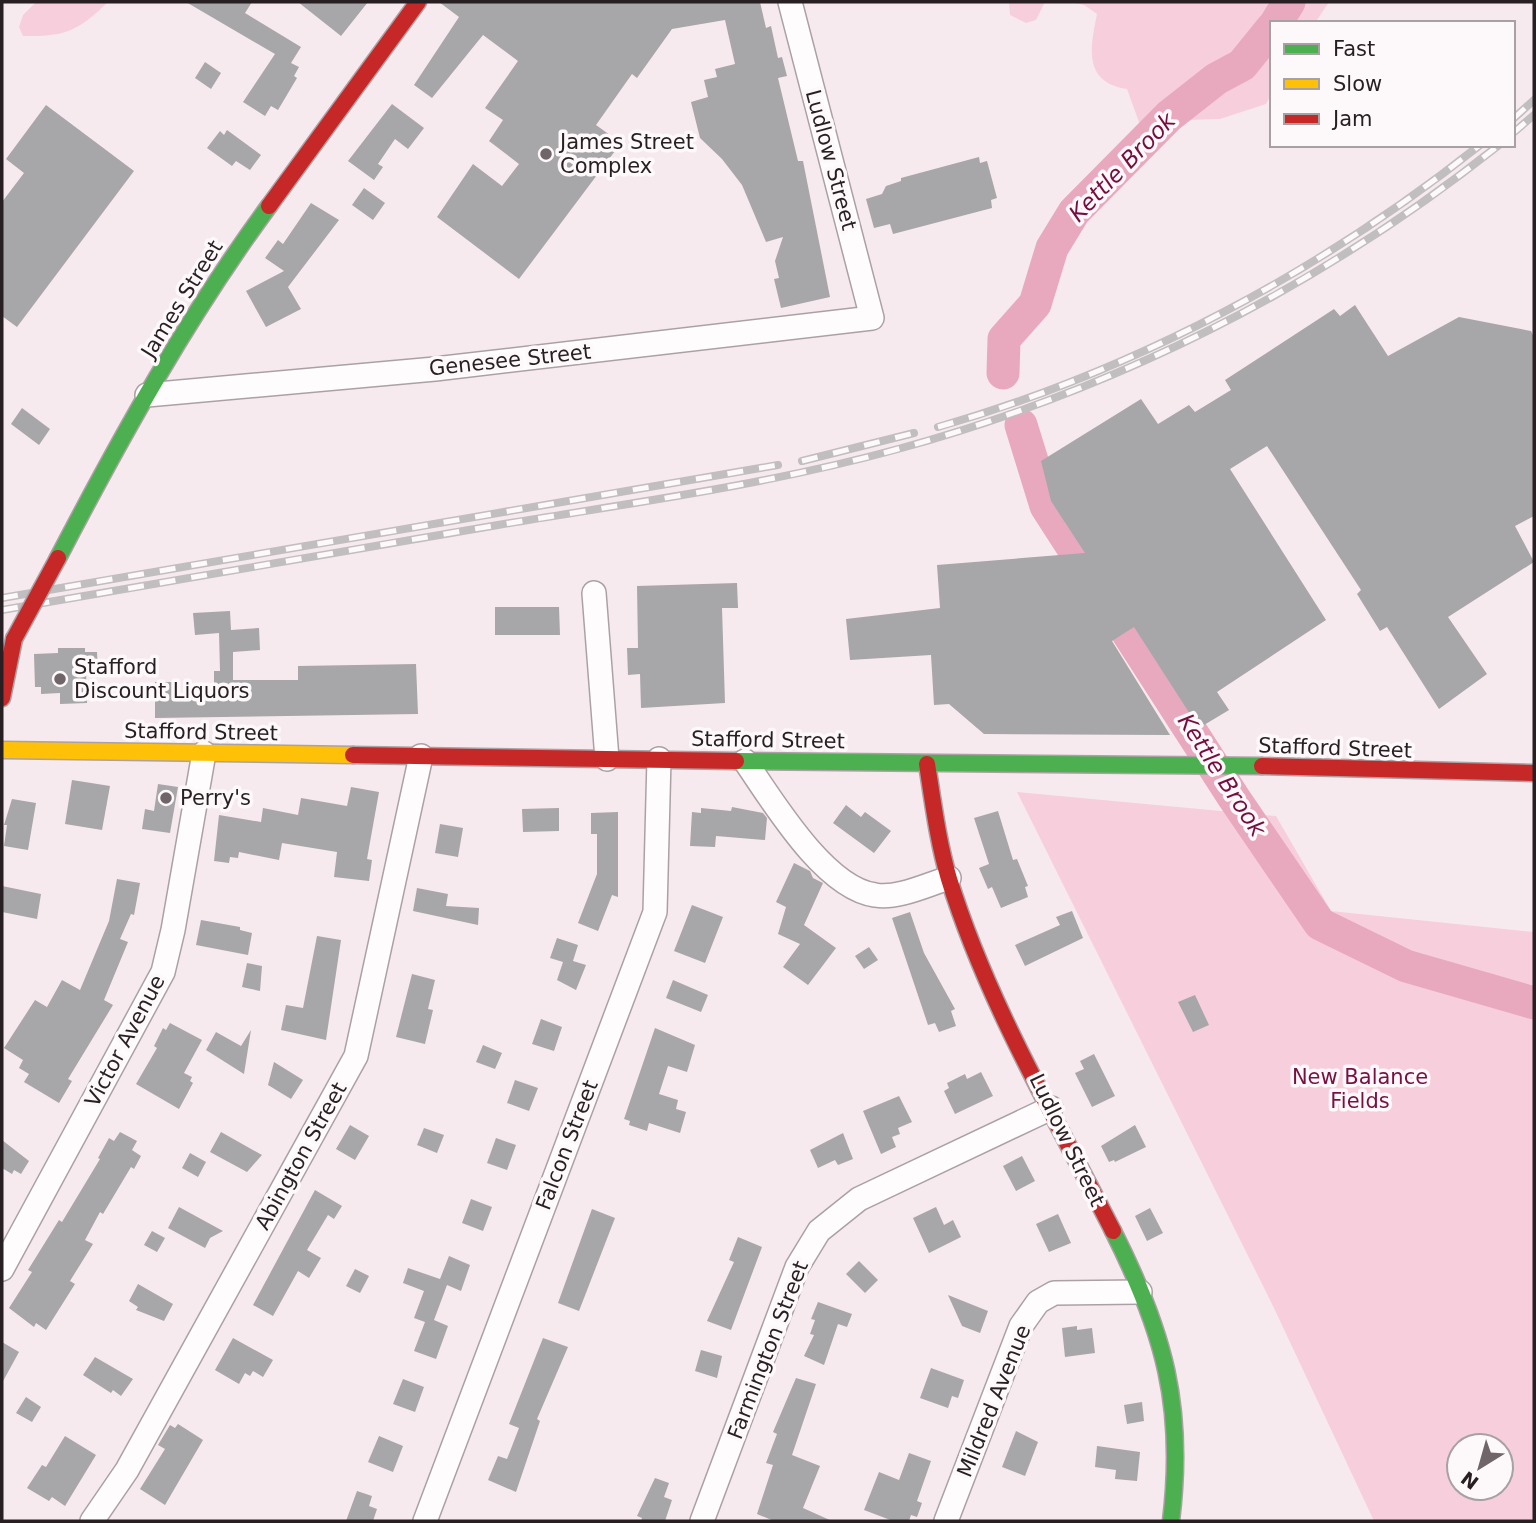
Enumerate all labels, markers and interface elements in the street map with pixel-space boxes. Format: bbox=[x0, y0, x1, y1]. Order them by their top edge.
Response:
legend bbox=[1270, 21, 1515, 147]
text: Fast bbox=[1333, 37, 1375, 61]
text: Slow bbox=[1333, 72, 1382, 96]
street label: Ludlow Street bbox=[801, 87, 861, 233]
water label: Kettle Brook bbox=[1064, 106, 1181, 227]
text: Jam bbox=[1331, 107, 1373, 131]
place label: James Street Complex bbox=[558, 130, 694, 178]
marker: James Street Complex bbox=[538, 146, 554, 162]
street label: James Street bbox=[135, 236, 228, 364]
street label: Genesee Street bbox=[428, 340, 592, 380]
place label: Stafford Discount Liquors bbox=[74, 655, 249, 703]
marker: Stafford Discount Liquors bbox=[52, 671, 68, 687]
water label: Kettle Brook bbox=[1173, 709, 1272, 843]
street label: Stafford Street bbox=[124, 719, 278, 745]
street label: Stafford Street bbox=[691, 727, 845, 753]
street label: Stafford Street bbox=[1258, 733, 1412, 763]
place label: Perry's bbox=[180, 786, 251, 810]
marker: Perry's bbox=[158, 790, 174, 806]
street label: Victor Avenue bbox=[80, 971, 170, 1111]
park label: New Balance Fields bbox=[1292, 1065, 1428, 1113]
street label: Ludlow Street bbox=[1025, 1070, 1109, 1210]
street label: Falcon Street bbox=[531, 1077, 603, 1213]
street label: Abington Street bbox=[250, 1078, 352, 1234]
street label: Farmington Street bbox=[723, 1257, 813, 1443]
street label: Mildred Avenue bbox=[952, 1321, 1036, 1481]
north arrow bbox=[1445, 1432, 1515, 1502]
text: N bbox=[1457, 1467, 1483, 1494]

